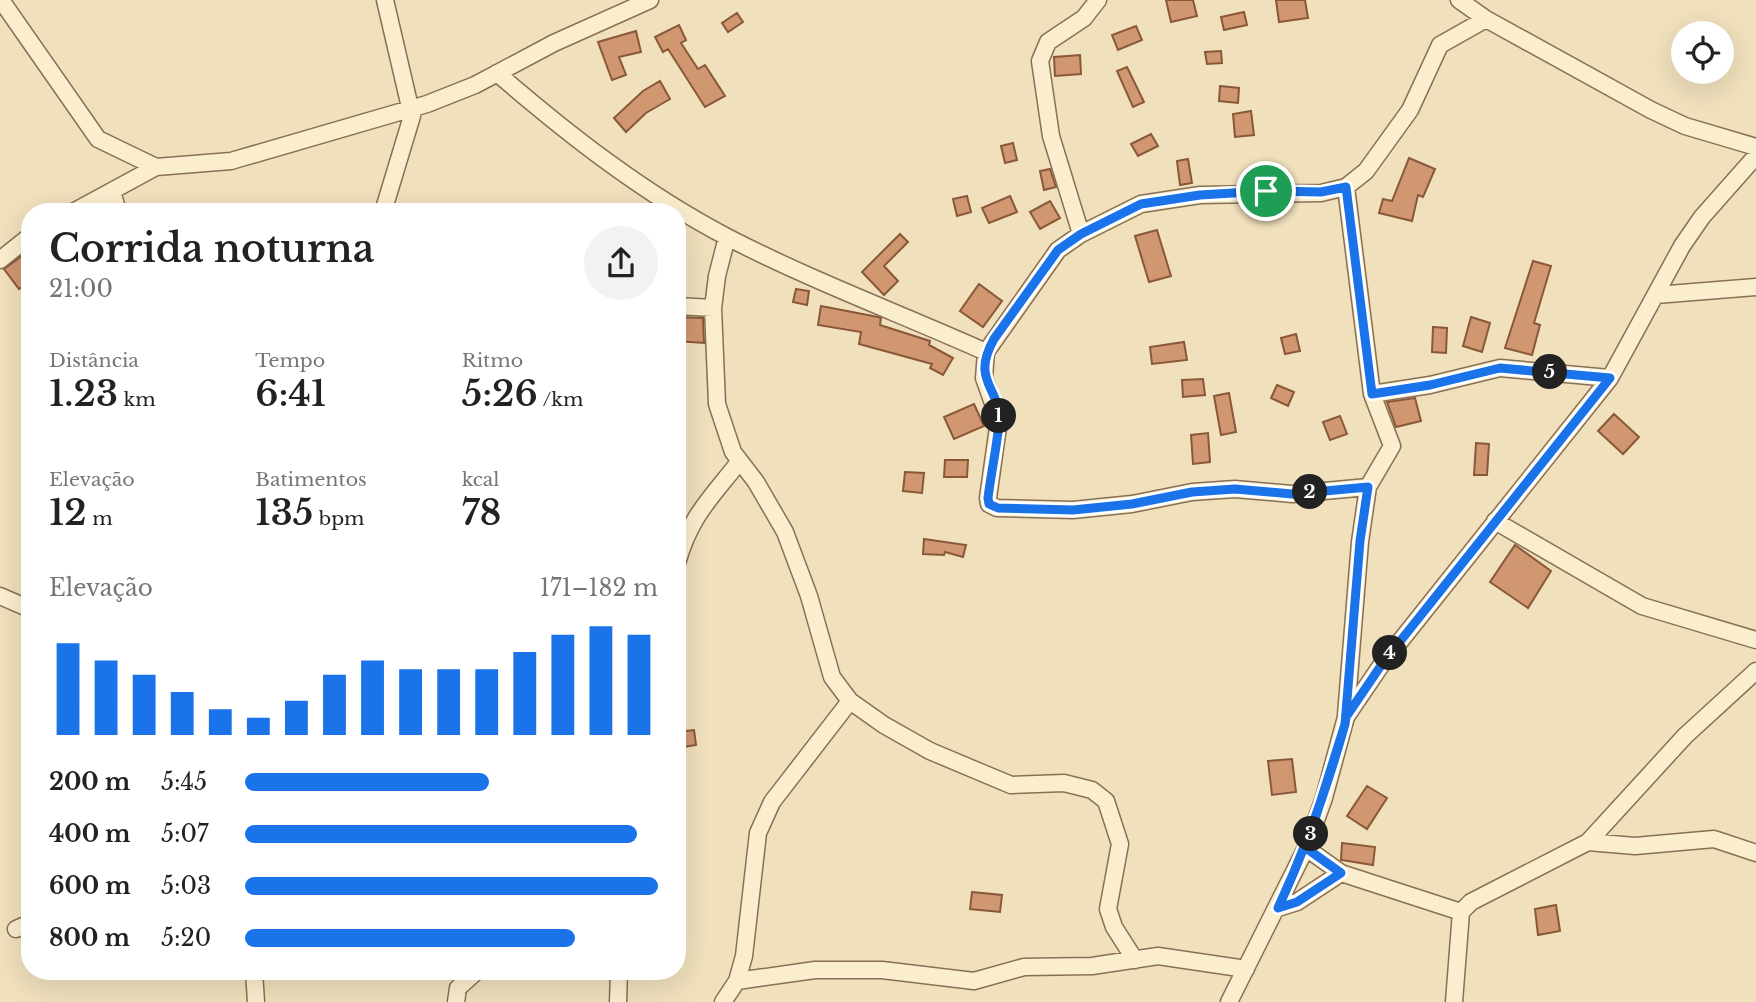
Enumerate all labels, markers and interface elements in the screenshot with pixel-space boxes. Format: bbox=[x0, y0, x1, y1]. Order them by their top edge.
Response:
map controls bbox=[1671, 21, 1734, 84]
button: locate bbox=[1671, 21, 1734, 84]
pin bbox=[1236, 161, 1296, 221]
icon: arrive bbox=[1247, 172, 1285, 210]
text: Corrida noturna bbox=[49, 225, 374, 272]
button: share bbox=[584, 226, 658, 300]
text: 21:00 bbox=[49, 275, 113, 303]
text: Distância bbox=[49, 349, 139, 372]
text: Tempo bbox=[255, 349, 325, 372]
text: Ritmo bbox=[462, 349, 523, 372]
pin: 5 bbox=[1532, 354, 1568, 390]
text: 5 bbox=[1544, 360, 1555, 383]
text: 1.23 bbox=[49, 372, 118, 415]
text: 6:41 bbox=[255, 372, 326, 415]
text: 5:26 bbox=[462, 372, 538, 415]
text: km bbox=[118, 388, 156, 411]
text: /km bbox=[538, 388, 583, 411]
pin: 1 bbox=[982, 398, 1016, 434]
text: 1 bbox=[994, 404, 1003, 427]
text: Elevação bbox=[49, 468, 135, 491]
text: Batimentos bbox=[255, 468, 367, 491]
text: kcal bbox=[462, 468, 500, 491]
pin: 2 bbox=[1292, 475, 1328, 510]
text: 2 bbox=[1303, 480, 1316, 503]
text: 12 bbox=[49, 491, 87, 534]
text: 135 bbox=[255, 491, 313, 534]
text: 78 bbox=[462, 491, 502, 534]
text: m bbox=[87, 507, 113, 530]
text: bpm bbox=[313, 507, 364, 530]
text: Elevação bbox=[49, 574, 153, 602]
text: 171–182 m bbox=[540, 574, 658, 602]
pin: 4 bbox=[1372, 636, 1408, 670]
text: 4 bbox=[1383, 641, 1396, 664]
text: 200 m bbox=[49, 768, 130, 796]
text: 5:45 bbox=[161, 768, 207, 796]
pin: 3 bbox=[1294, 816, 1328, 852]
text: 400 m bbox=[49, 820, 131, 848]
text: 5:07 bbox=[161, 820, 209, 848]
text: 3 bbox=[1304, 822, 1317, 845]
text: 600 m bbox=[49, 872, 131, 900]
text: 5:03 bbox=[161, 872, 211, 900]
text: 800 m bbox=[49, 924, 130, 952]
text: 5:20 bbox=[161, 924, 211, 952]

